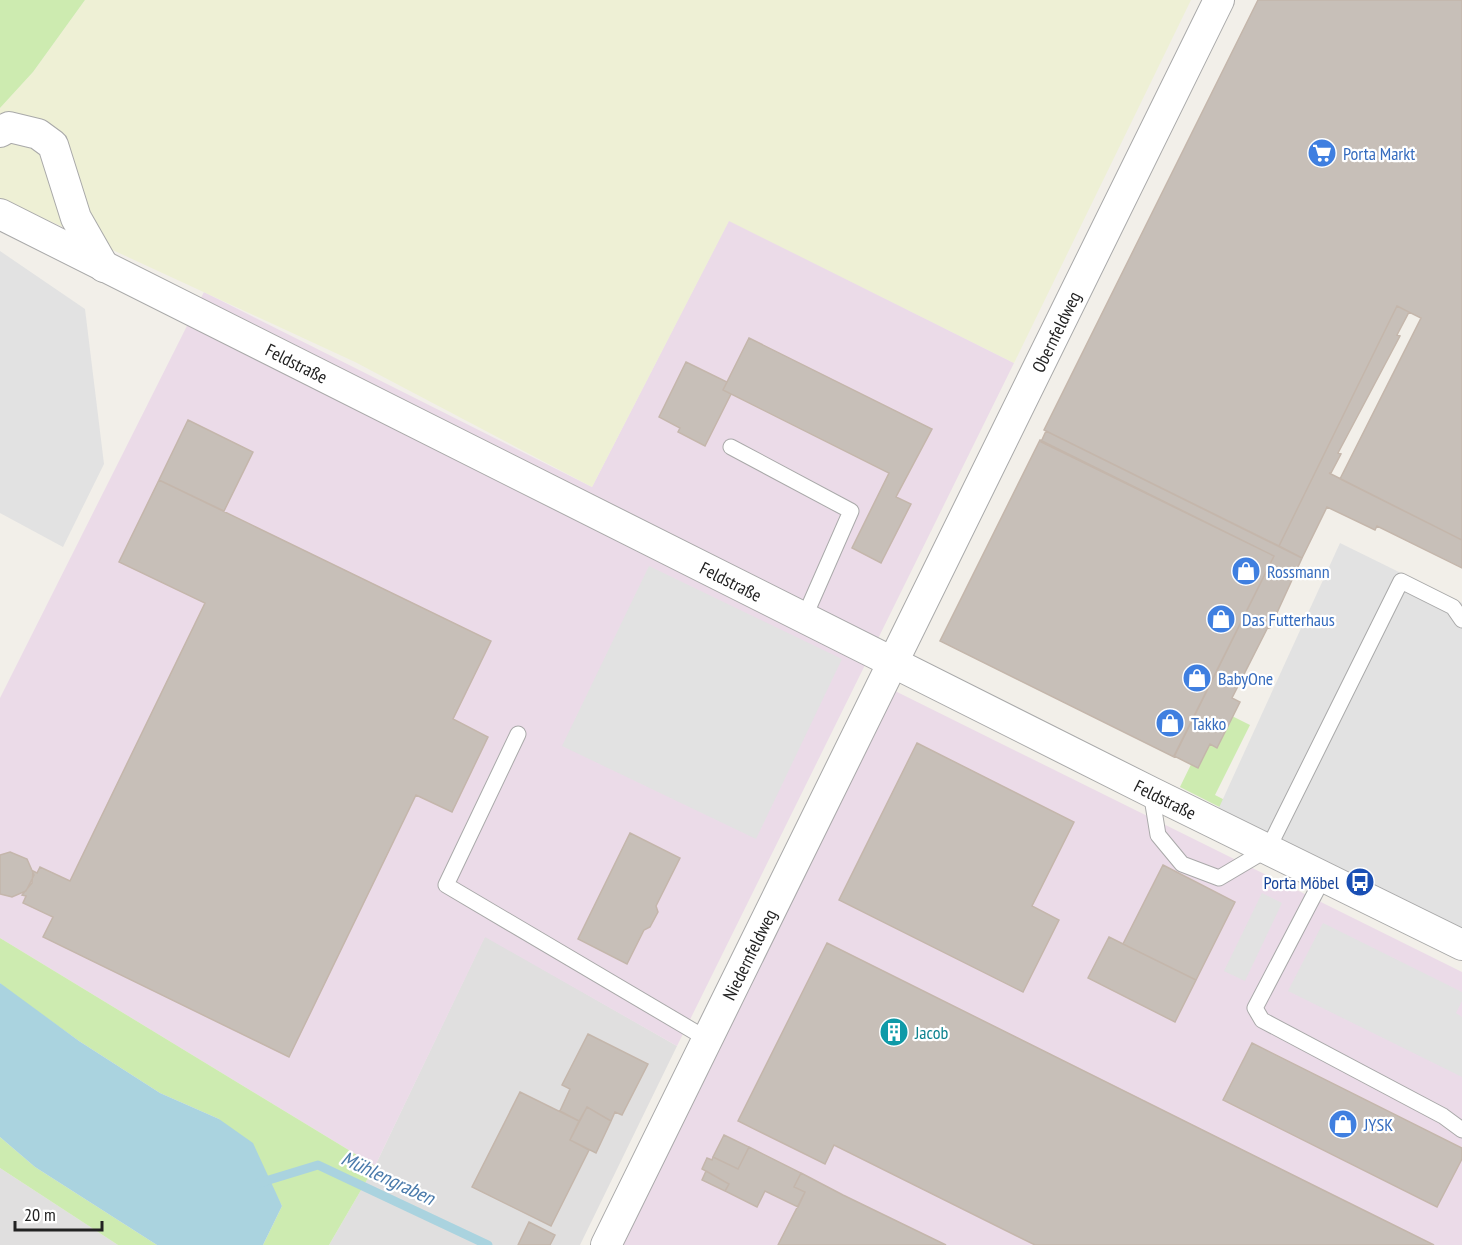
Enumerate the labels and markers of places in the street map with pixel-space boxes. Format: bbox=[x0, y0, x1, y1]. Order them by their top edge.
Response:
supermarket icon: Porta Markt bbox=[1306, 137, 1338, 169]
place label: Porta Markt bbox=[1343, 142, 1415, 165]
shop icon: Rossmann bbox=[1230, 555, 1262, 587]
place label: Rossmann bbox=[1267, 560, 1330, 583]
shop icon: Das Futterhaus bbox=[1205, 603, 1237, 635]
place label: Das Futterhaus bbox=[1242, 608, 1335, 631]
shop icon: BabyOne bbox=[1181, 662, 1213, 694]
place label: BabyOne bbox=[1218, 667, 1273, 690]
shop icon: Takko bbox=[1154, 707, 1186, 739]
place label: Takko bbox=[1191, 712, 1227, 735]
bus stop icon: Porta Möbel bbox=[1344, 866, 1376, 898]
place label: Porta Möbel bbox=[1264, 871, 1340, 894]
building icon: Jacob bbox=[878, 1016, 910, 1048]
place label: Jacob bbox=[914, 1021, 948, 1044]
shop icon: JYSK bbox=[1327, 1108, 1359, 1140]
place label: JYSK bbox=[1363, 1113, 1393, 1136]

